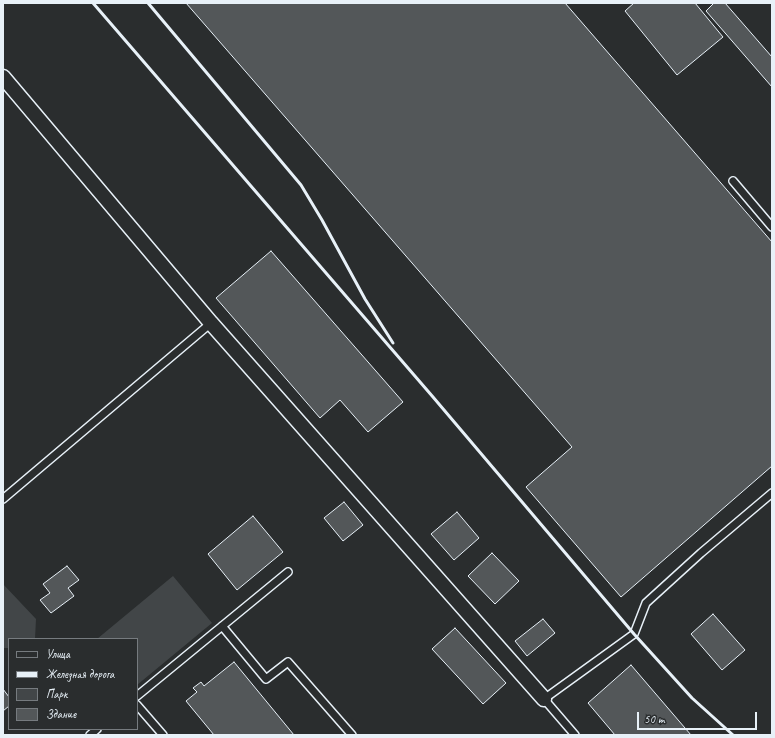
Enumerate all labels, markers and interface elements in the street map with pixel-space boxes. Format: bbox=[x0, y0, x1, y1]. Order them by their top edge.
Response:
legend bbox=[8, 638, 138, 730]
text: Улица bbox=[46, 646, 70, 662]
text: Железная дорога bbox=[46, 666, 114, 682]
text: Парк bbox=[46, 686, 67, 702]
scale bar bbox=[639, 704, 759, 730]
text: Здание bbox=[46, 706, 76, 722]
text: 50 m bbox=[644, 711, 664, 727]

